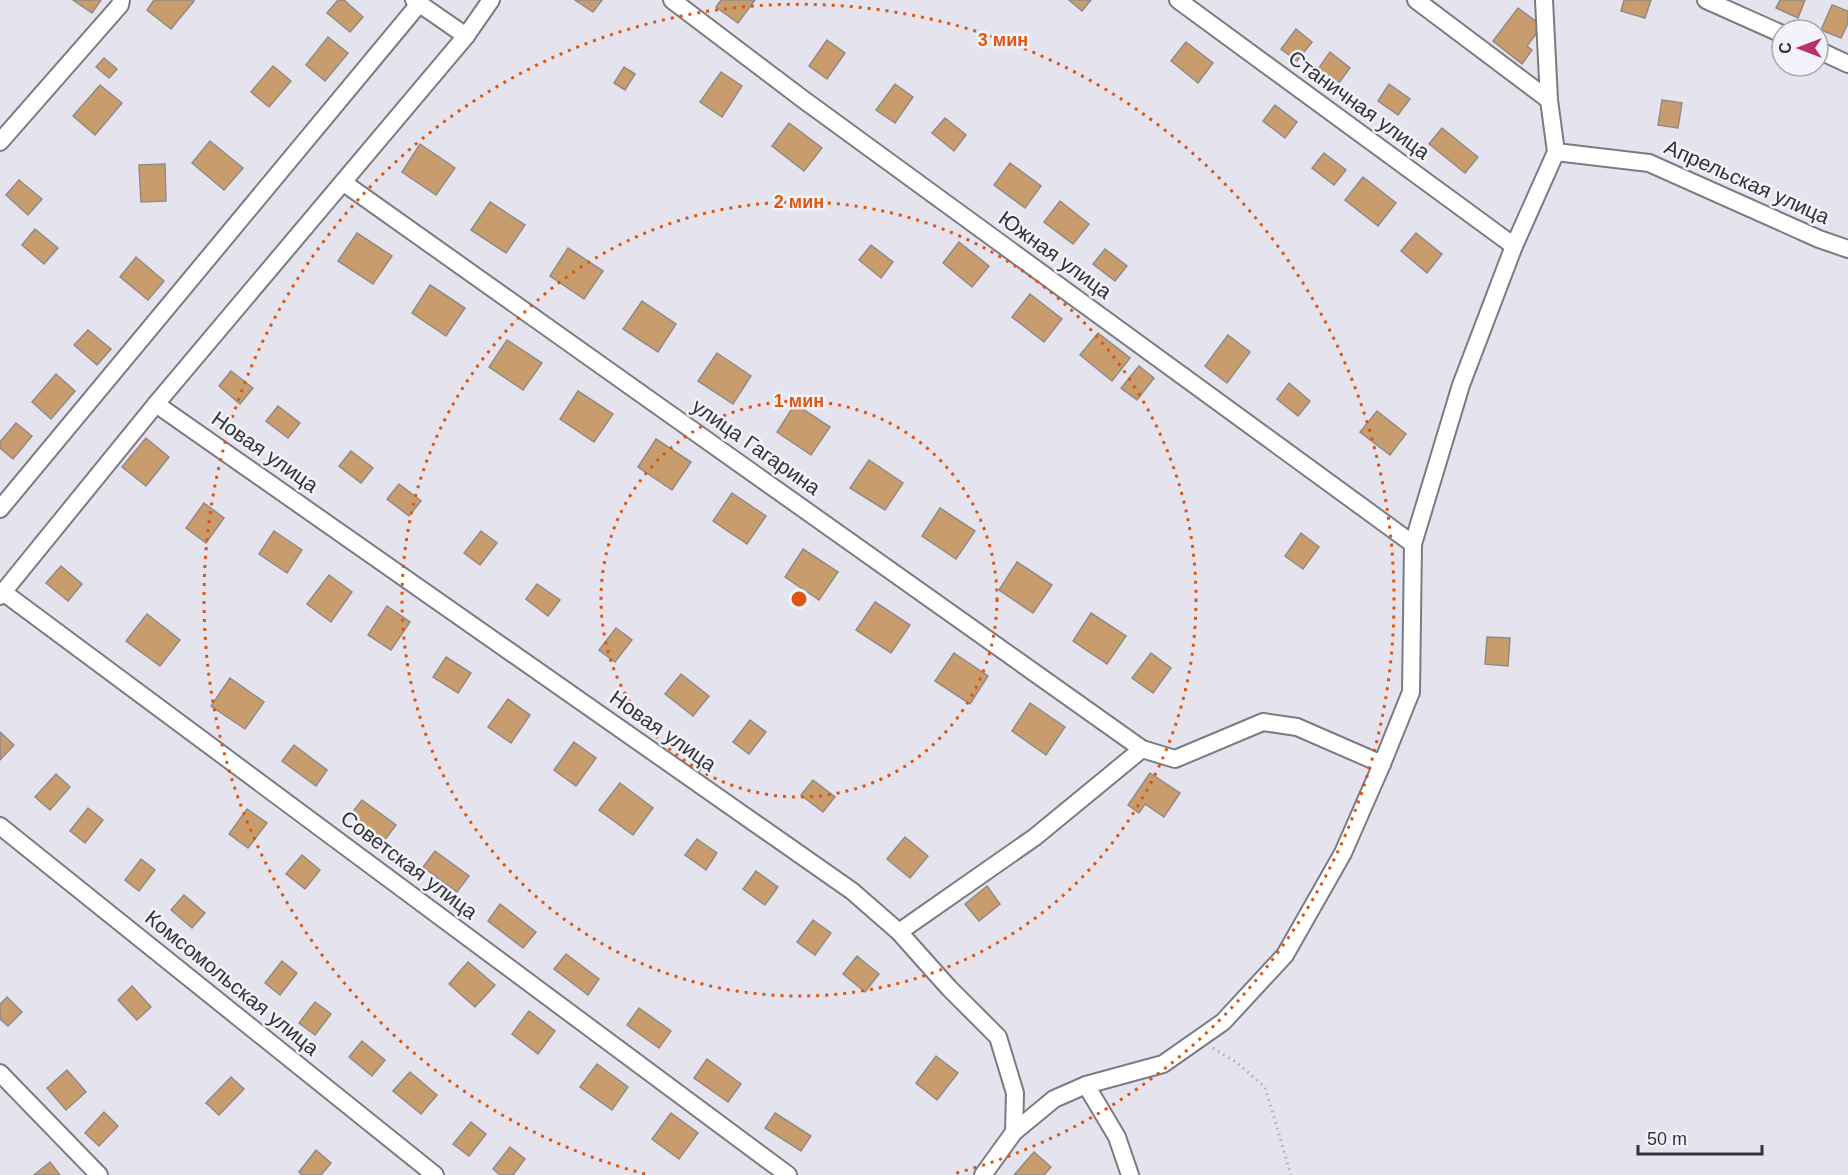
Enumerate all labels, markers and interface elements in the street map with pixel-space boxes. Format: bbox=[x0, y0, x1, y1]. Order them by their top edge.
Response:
north arrow bbox=[1770, 18, 1830, 78]
text: 3 мин bbox=[978, 30, 1028, 50]
text: С bbox=[1777, 42, 1794, 54]
street label: Станичная улица bbox=[1284, 46, 1435, 164]
street label: Апрельская улица bbox=[1661, 135, 1833, 228]
text: 2 мин bbox=[774, 192, 824, 212]
street label: Южная улица bbox=[995, 206, 1116, 303]
text: 1 мин bbox=[774, 391, 824, 411]
street label: улица Гагарина bbox=[688, 394, 825, 499]
street label: Новая улица bbox=[208, 406, 323, 497]
centre of rings bbox=[789, 589, 809, 609]
street label: Новая улица bbox=[606, 685, 721, 776]
street label: Советская улица bbox=[337, 806, 482, 924]
street label: Комсомольская улица bbox=[141, 906, 324, 1060]
scale bar bbox=[1638, 1118, 1762, 1156]
text: 50 m bbox=[1647, 1129, 1687, 1149]

